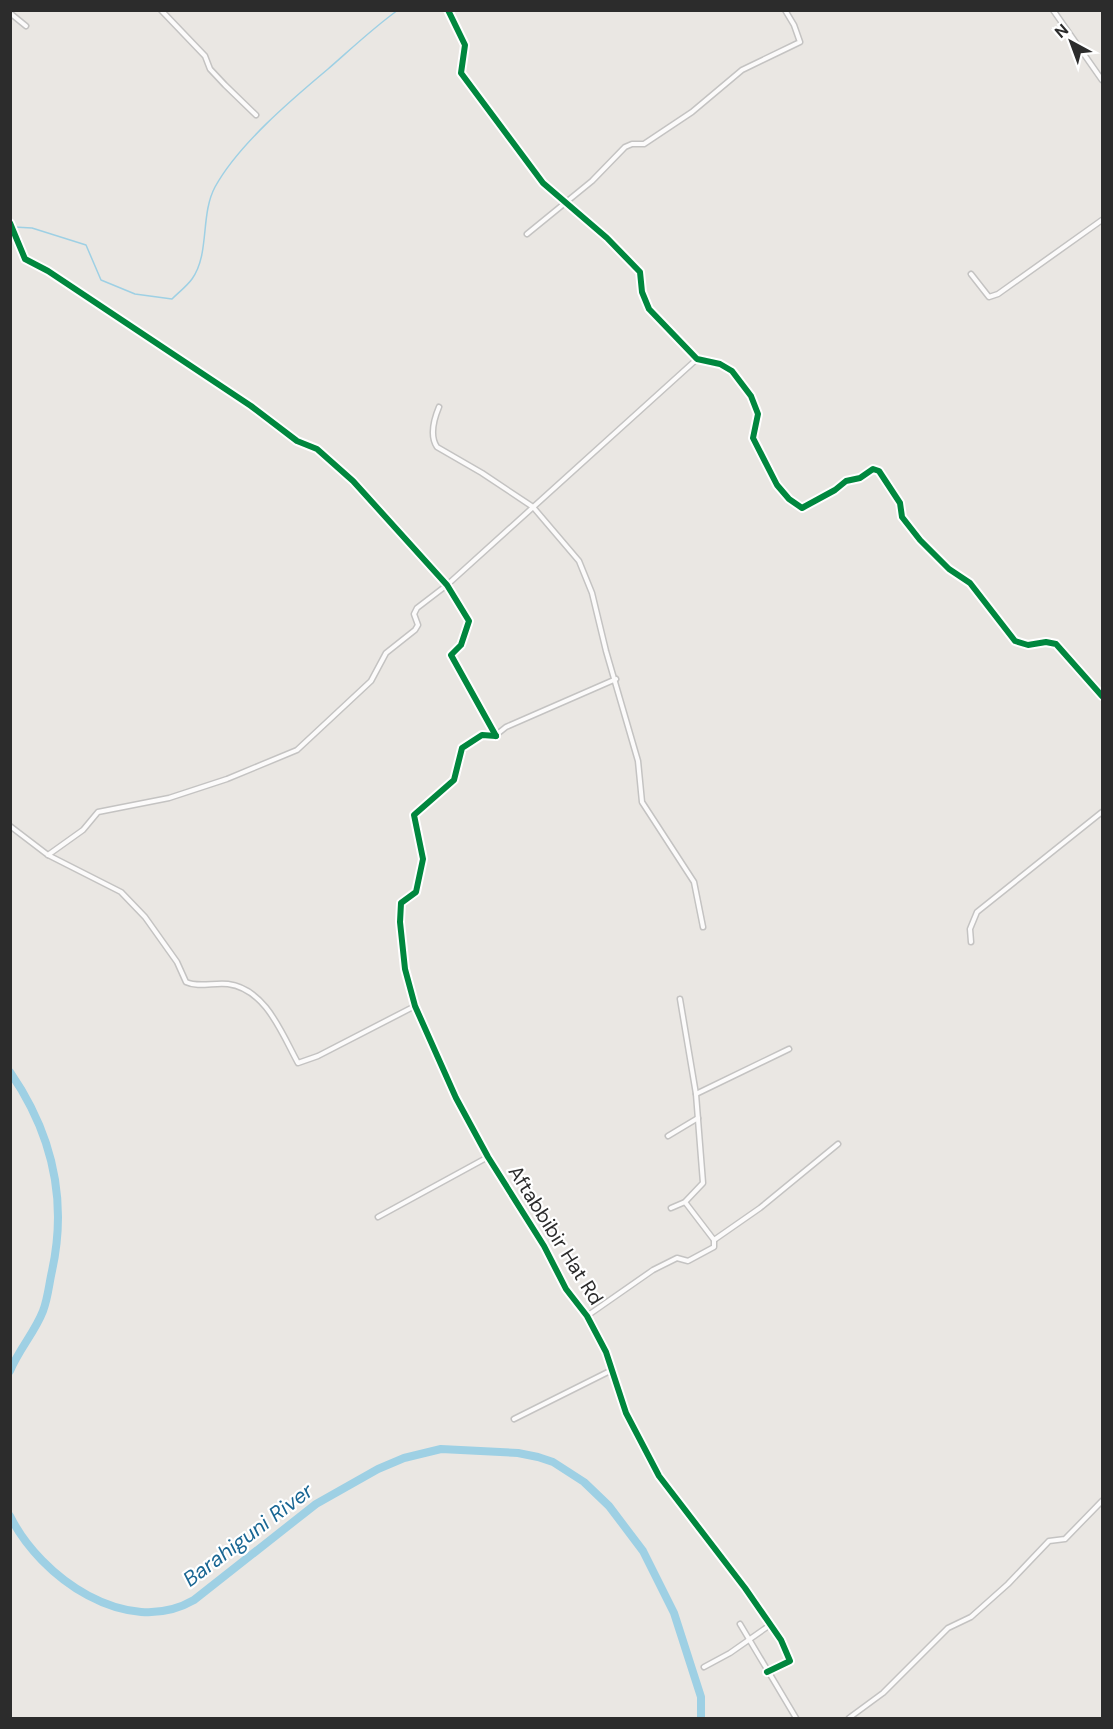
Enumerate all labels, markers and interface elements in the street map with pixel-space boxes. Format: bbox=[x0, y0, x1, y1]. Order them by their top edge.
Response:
north arrow bbox=[1041, 12, 1101, 72]
text: N bbox=[1050, 19, 1073, 43]
street label: Aftabbibir Hat Rd bbox=[503, 1160, 609, 1310]
water label: Barahiguni River bbox=[177, 1476, 320, 1593]

